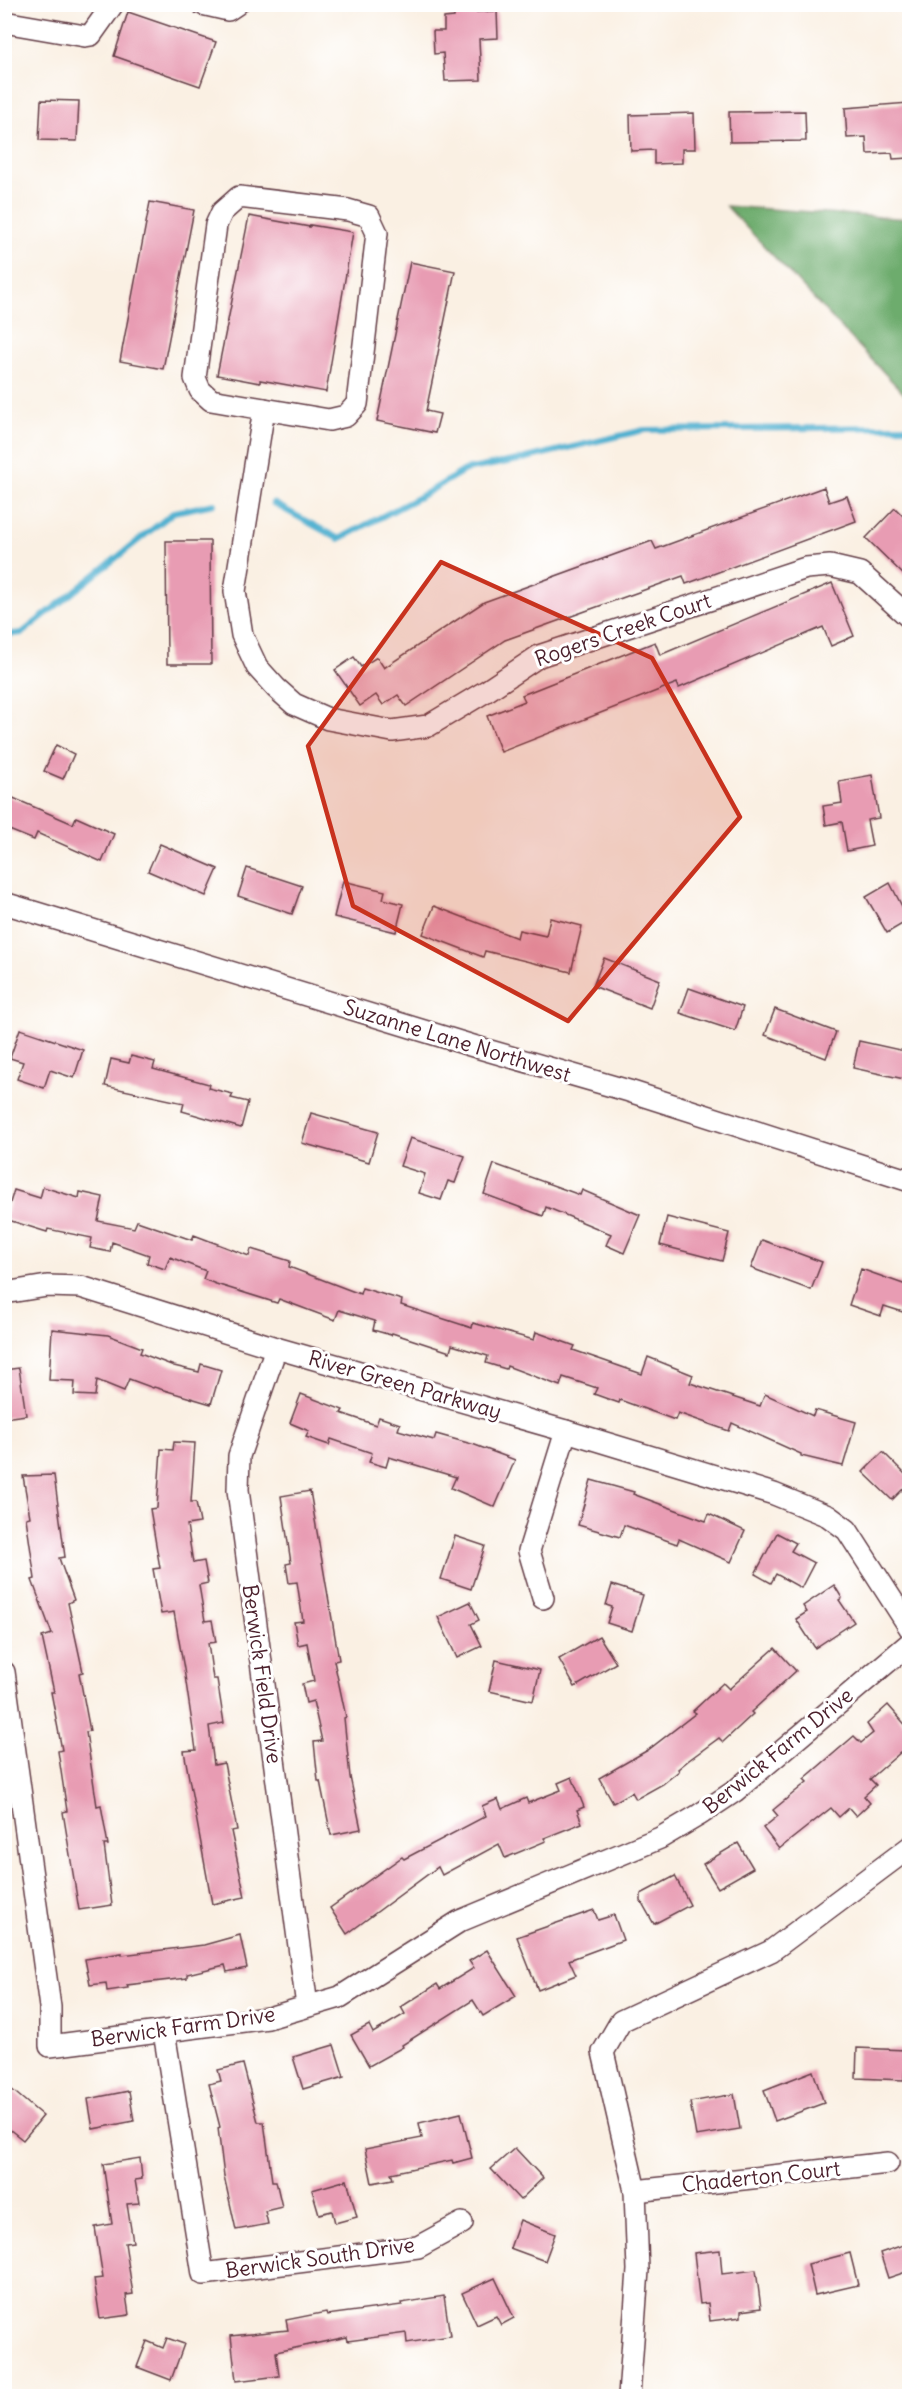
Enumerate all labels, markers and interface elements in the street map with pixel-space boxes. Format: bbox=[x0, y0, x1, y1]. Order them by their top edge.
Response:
street label: Rogers Creek Court bbox=[531, 587, 714, 672]
street label: Suzanne Lane Northwest bbox=[340, 993, 574, 1088]
street label: River Green Parkway bbox=[305, 1344, 505, 1425]
street label: Berwick Field Drive bbox=[237, 1582, 288, 1765]
street label: Berwick Farm Drive bbox=[697, 1682, 858, 1820]
street label: Berwick Farm Drive bbox=[89, 2000, 277, 2053]
street label: Chaderton Court bbox=[680, 2155, 842, 2198]
street label: Berwick South Drive bbox=[224, 2231, 416, 2284]

